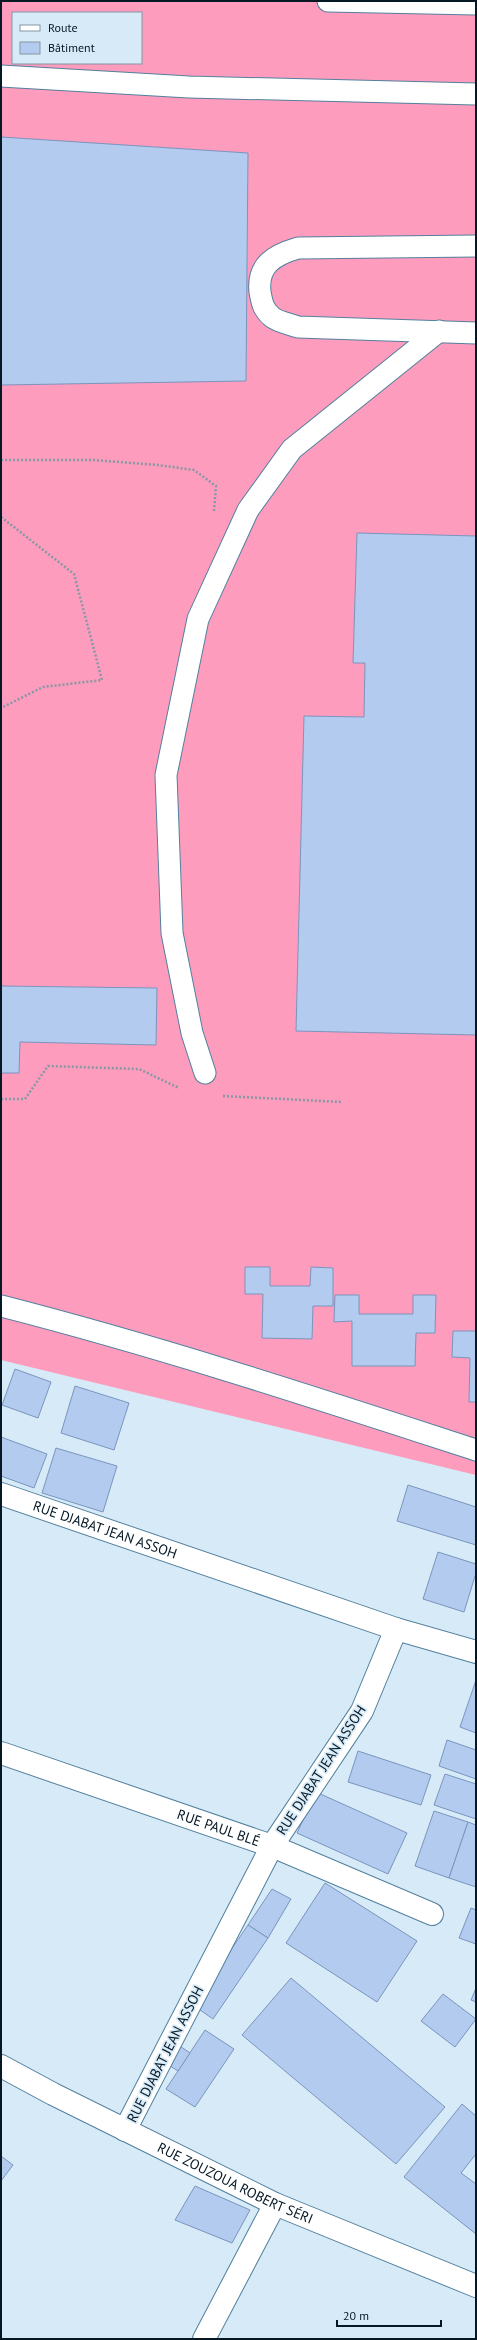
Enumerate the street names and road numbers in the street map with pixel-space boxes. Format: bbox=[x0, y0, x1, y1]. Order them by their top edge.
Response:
street label: RUE DJABAT JEAN ASSOH bbox=[31, 1497, 180, 1563]
street label: RUE DJABAT JEAN ASSOH bbox=[272, 1702, 370, 1838]
street label: RUE PAUL BLÉ bbox=[175, 1805, 262, 1850]
street label: RUE DJABAT JEAN ASSOH bbox=[123, 1983, 207, 2125]
street label: RUE ZOUZOUA ROBERT SÉRI bbox=[154, 2138, 316, 2228]

